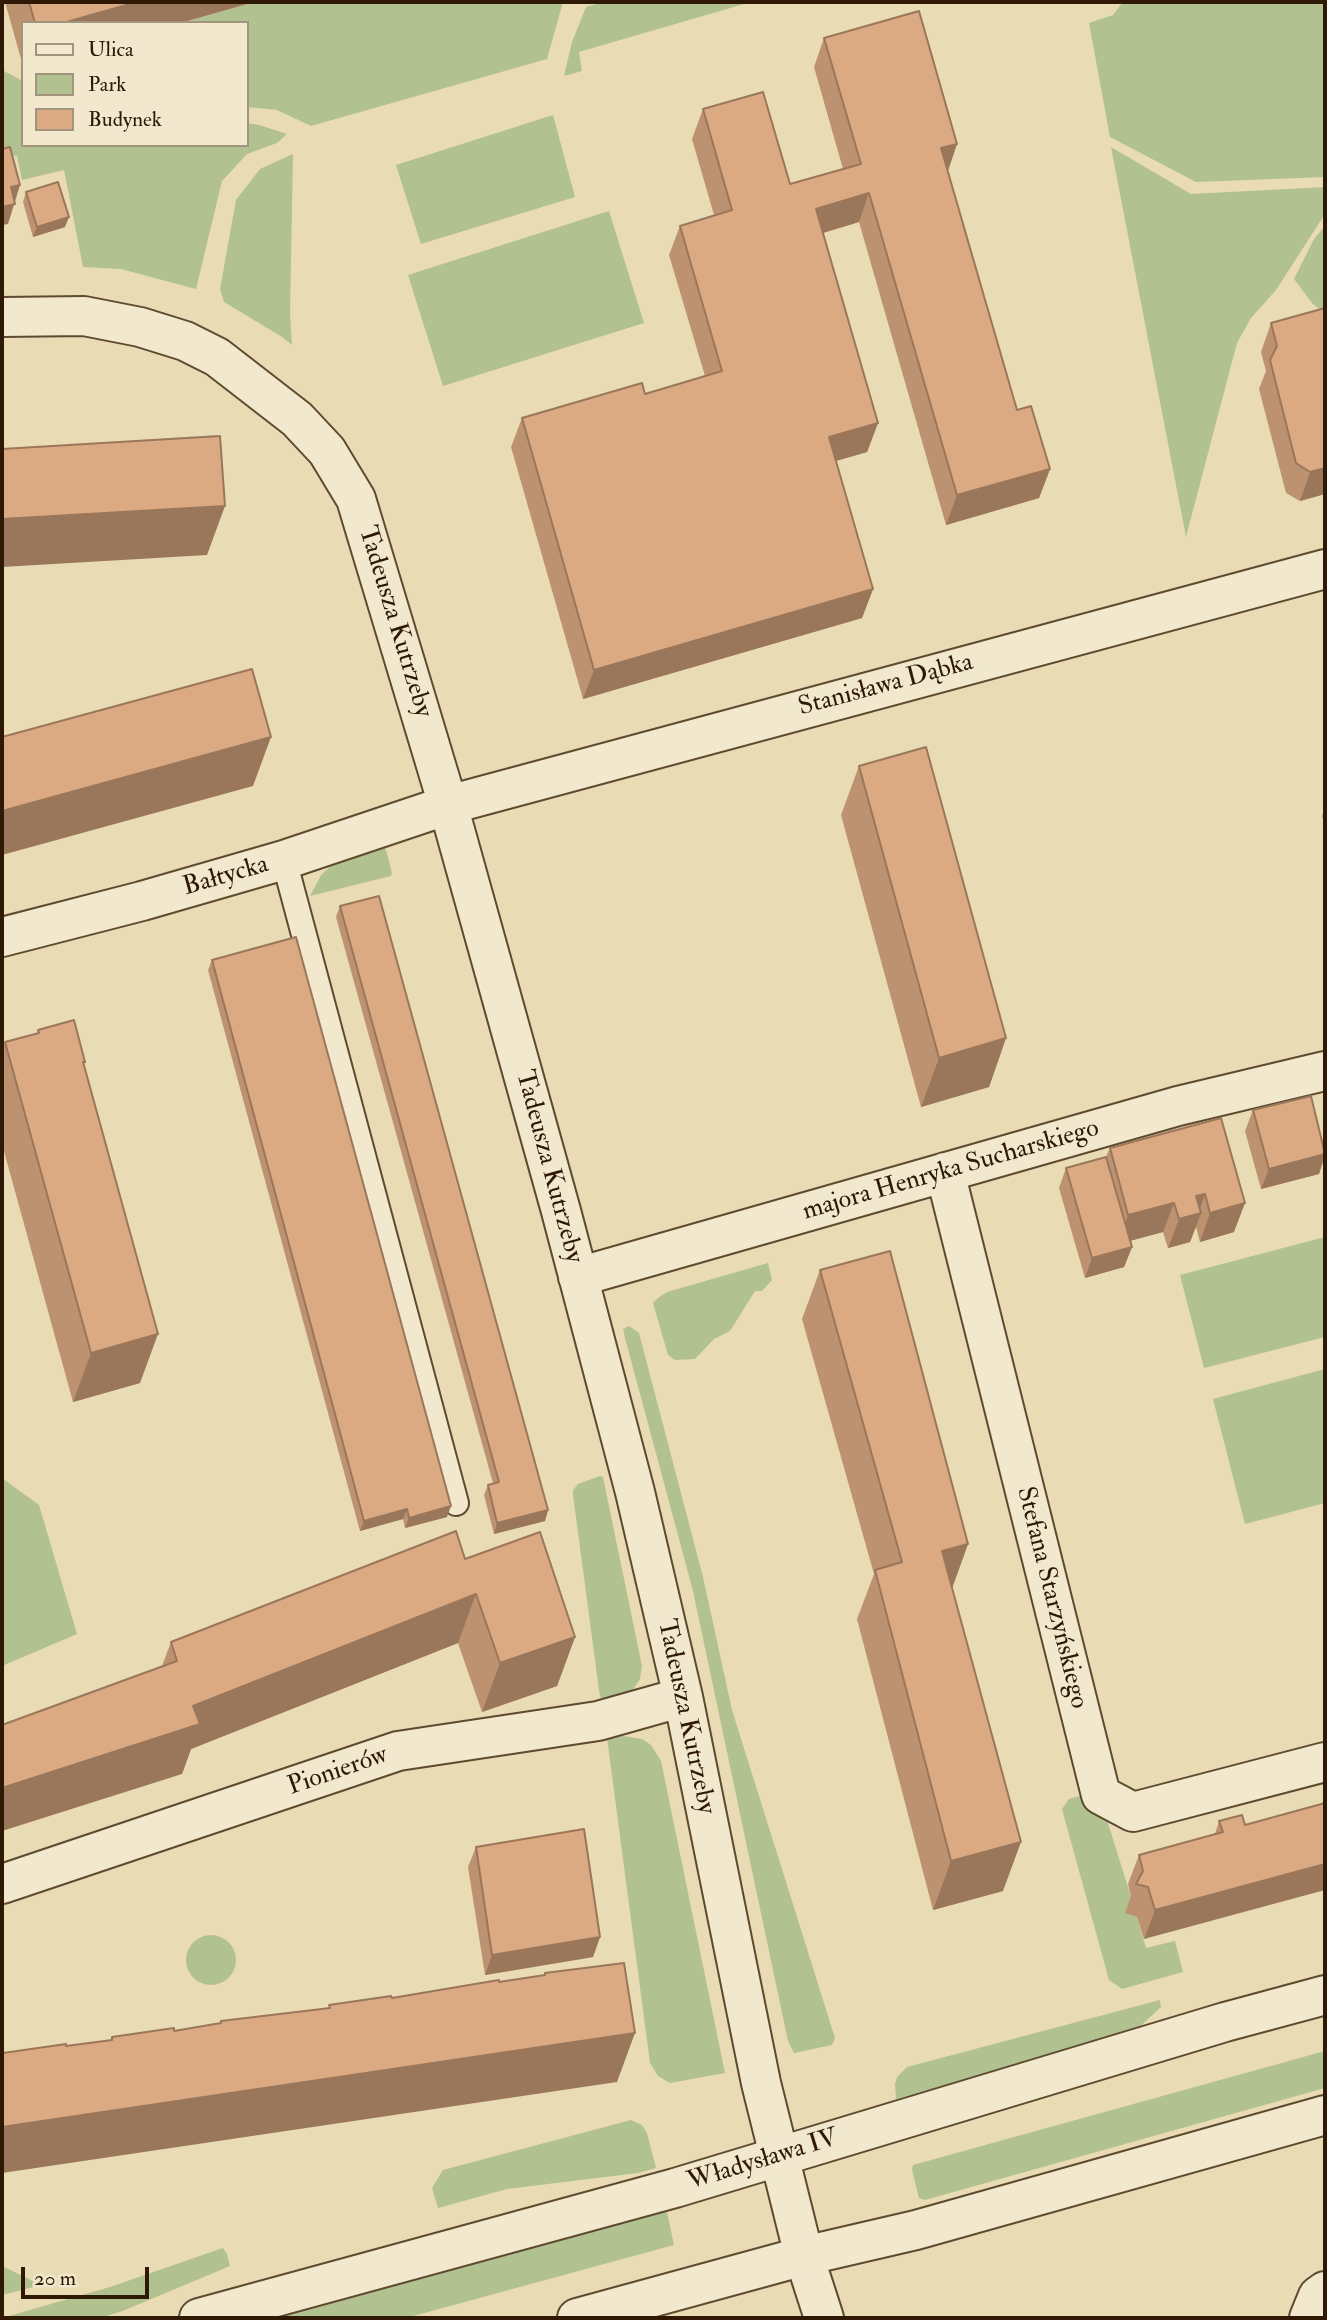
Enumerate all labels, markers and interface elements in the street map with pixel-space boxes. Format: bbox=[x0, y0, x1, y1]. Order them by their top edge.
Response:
legend bbox=[21, 21, 248, 147]
text: Ulica bbox=[88, 36, 134, 63]
text: Park bbox=[88, 71, 126, 98]
text: Budynek bbox=[88, 106, 162, 133]
street label: Tadeusza Kutrzeby bbox=[350, 522, 438, 722]
street label: Stanisława Dąbka bbox=[795, 648, 977, 724]
street label: Bałtycka bbox=[180, 850, 272, 904]
street label: Tadeusza Kutrzeby bbox=[507, 1067, 589, 1267]
street label: majora Henryka Sucharskiego bbox=[799, 1114, 1103, 1228]
street label: Stefana Starzyńskiego bbox=[1008, 1484, 1094, 1712]
street label: Tadeusza Kutrzeby bbox=[649, 1617, 721, 1817]
street label: Pionierów bbox=[284, 1740, 392, 1804]
street label: Władysława IV bbox=[684, 2123, 842, 2199]
scale bar bbox=[24, 2254, 152, 2298]
text: 20 m bbox=[34, 2265, 76, 2292]

